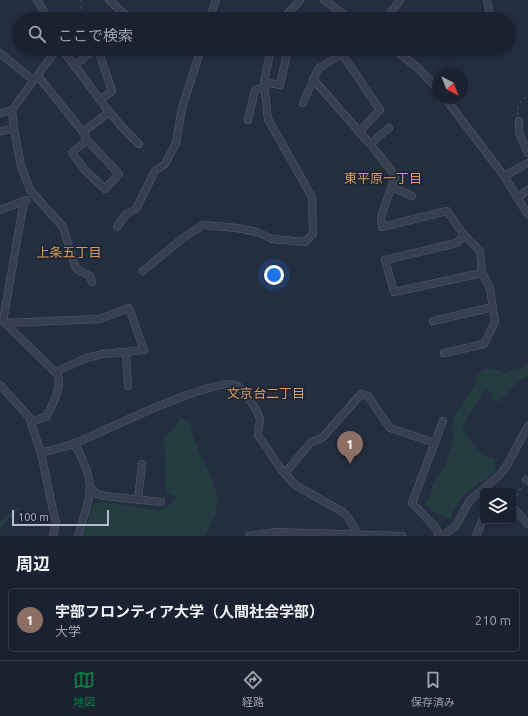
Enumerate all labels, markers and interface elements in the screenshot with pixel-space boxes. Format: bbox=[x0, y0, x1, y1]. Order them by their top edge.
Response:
search box bbox=[12, 12, 516, 56]
icon: search bbox=[26, 23, 48, 45]
text: ここで検索 bbox=[58, 27, 133, 44]
north arrow bbox=[432, 68, 468, 104]
district label: 東平原一丁目 bbox=[344, 171, 422, 185]
district label: 上条五丁目 bbox=[36, 245, 102, 259]
your location bbox=[264, 265, 284, 285]
district label: 文京台二丁目 bbox=[227, 386, 305, 400]
pin: 1 bbox=[337, 431, 363, 464]
map controls bbox=[480, 488, 516, 524]
button: layers bbox=[480, 488, 516, 524]
scale bar bbox=[12, 508, 109, 527]
text: 100 m bbox=[18, 511, 49, 523]
text: 周辺 bbox=[16, 554, 50, 573]
text: 宇部フロンティア大学（人間社会学部） bbox=[55, 603, 324, 620]
text: 1 bbox=[26, 613, 34, 627]
text: 210 m bbox=[475, 613, 511, 627]
text: 大学 bbox=[55, 624, 81, 638]
tab: 地図 bbox=[73, 669, 95, 709]
tab: 経路 bbox=[242, 669, 264, 709]
tab: 保存済み bbox=[411, 669, 455, 709]

